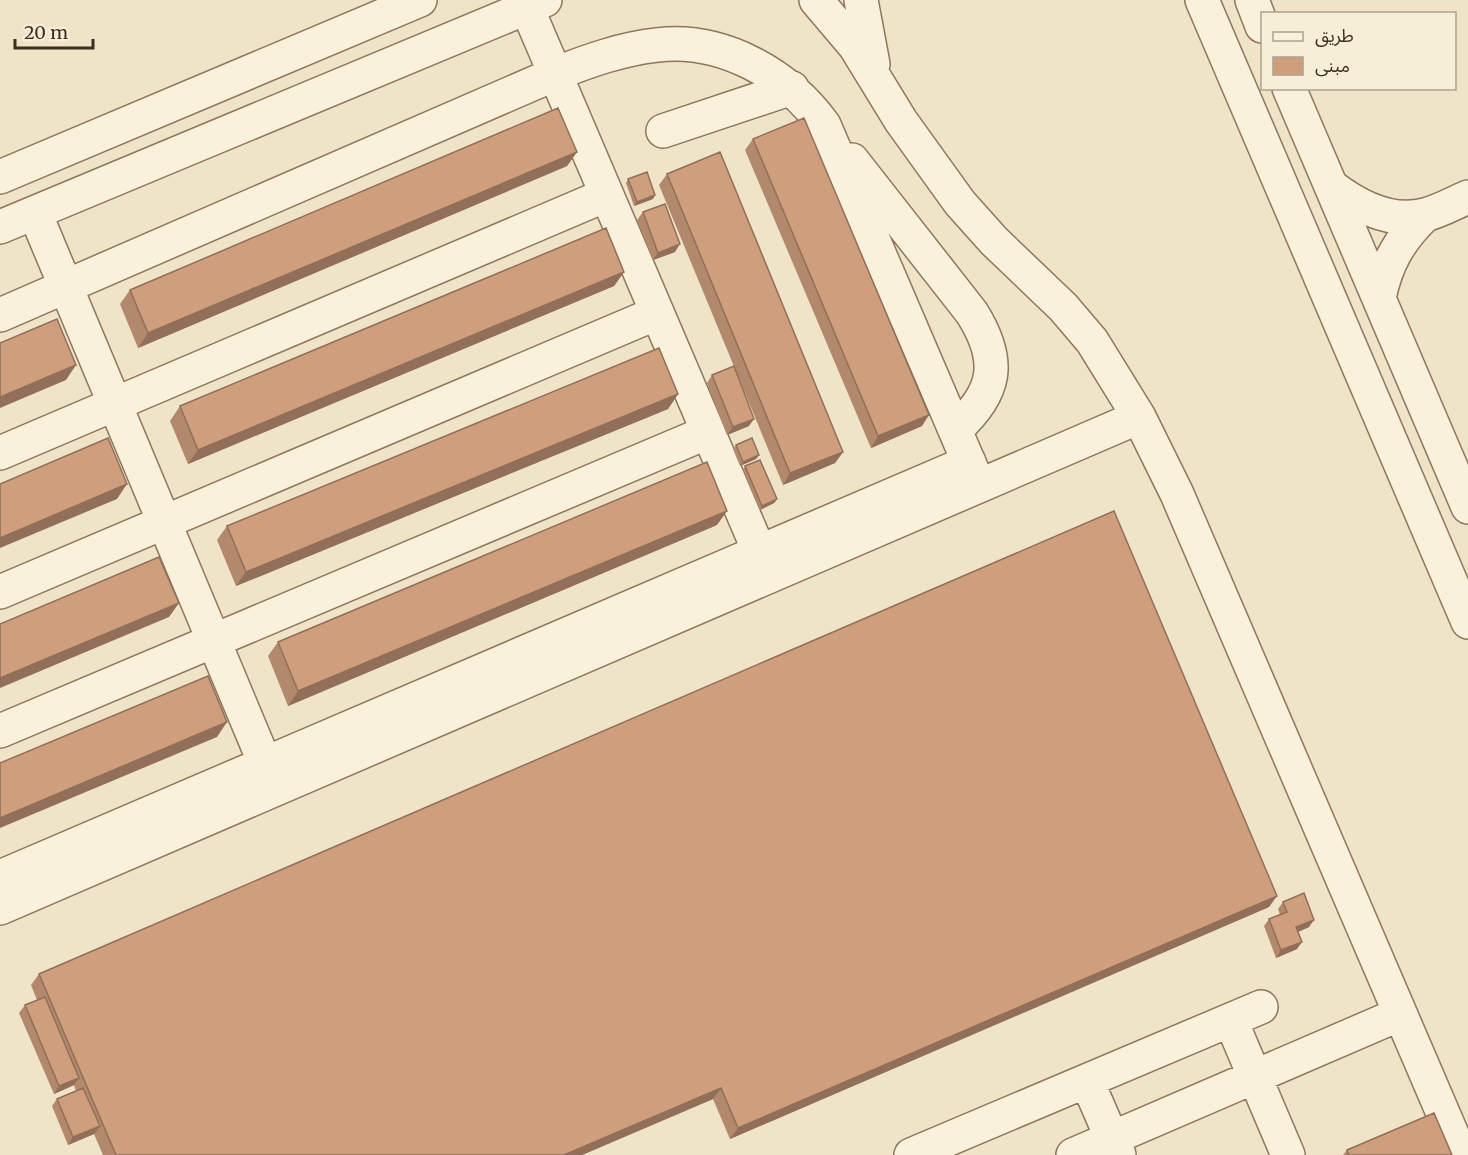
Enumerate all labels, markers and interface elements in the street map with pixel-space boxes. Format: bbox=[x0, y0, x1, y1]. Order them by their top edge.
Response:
scale bar bbox=[15, 12, 93, 50]
legend bbox=[1261, 12, 1456, 90]
text: 20 m bbox=[24, 21, 68, 44]
text: طريق bbox=[1315, 24, 1354, 47]
text: مبنى bbox=[1315, 54, 1350, 77]

